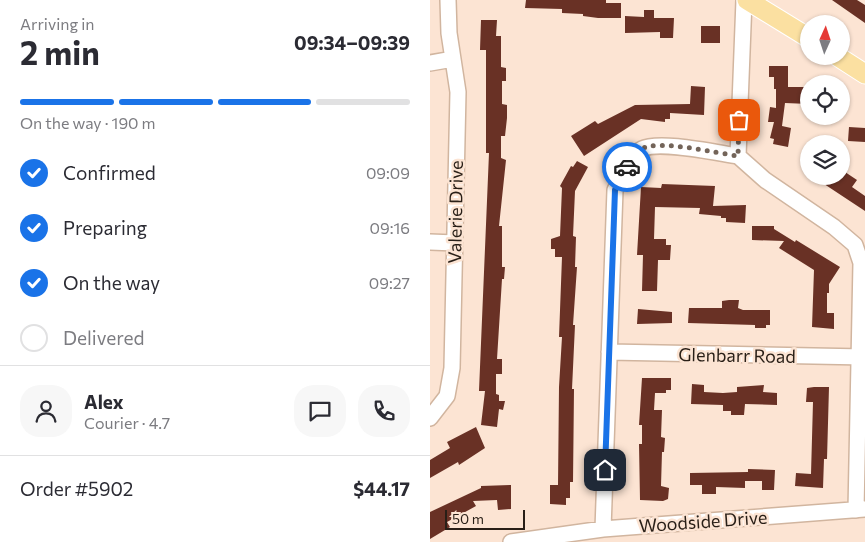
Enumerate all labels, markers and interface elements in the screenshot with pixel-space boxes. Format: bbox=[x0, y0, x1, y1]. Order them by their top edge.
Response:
text: Arriving in bbox=[20, 14, 94, 33]
north arrow bbox=[800, 15, 850, 65]
map controls bbox=[800, 15, 850, 185]
text: 09:34–09:39 bbox=[294, 31, 410, 54]
text: 2 min bbox=[20, 32, 100, 72]
button: locate bbox=[800, 75, 850, 125]
pin bbox=[718, 99, 760, 141]
icon: bag bbox=[725, 106, 753, 134]
text: On the way · 190 m bbox=[20, 113, 156, 132]
button: layers bbox=[800, 135, 850, 185]
courier bbox=[602, 142, 652, 192]
icon: car bbox=[613, 153, 641, 181]
icon: check bbox=[20, 159, 48, 187]
street label: Valerie Drive bbox=[443, 160, 467, 264]
text: Confirmed bbox=[63, 161, 156, 184]
text: 09:09 bbox=[366, 163, 410, 182]
icon: check bbox=[20, 214, 48, 242]
text: Preparing bbox=[63, 216, 147, 239]
text: 09:16 bbox=[370, 218, 410, 237]
icon: check bbox=[20, 269, 48, 297]
text: On the way bbox=[63, 271, 160, 294]
text: 09:27 bbox=[369, 273, 410, 292]
text: Delivered bbox=[63, 326, 144, 349]
street label: Glenbarr Road bbox=[678, 343, 796, 367]
button: person bbox=[20, 385, 72, 437]
button: chat bbox=[294, 385, 346, 437]
button: phone bbox=[358, 385, 410, 437]
text: Alex bbox=[84, 390, 124, 413]
text: Courier · 4.7 bbox=[84, 413, 170, 432]
pin bbox=[584, 449, 626, 491]
icon: home bbox=[591, 456, 619, 484]
text: Order #5902 bbox=[20, 477, 133, 500]
text: $44.17 bbox=[353, 477, 410, 500]
street label: Woodside Drive bbox=[638, 506, 768, 536]
scale bar bbox=[445, 507, 525, 530]
text: 50 m bbox=[452, 510, 484, 527]

